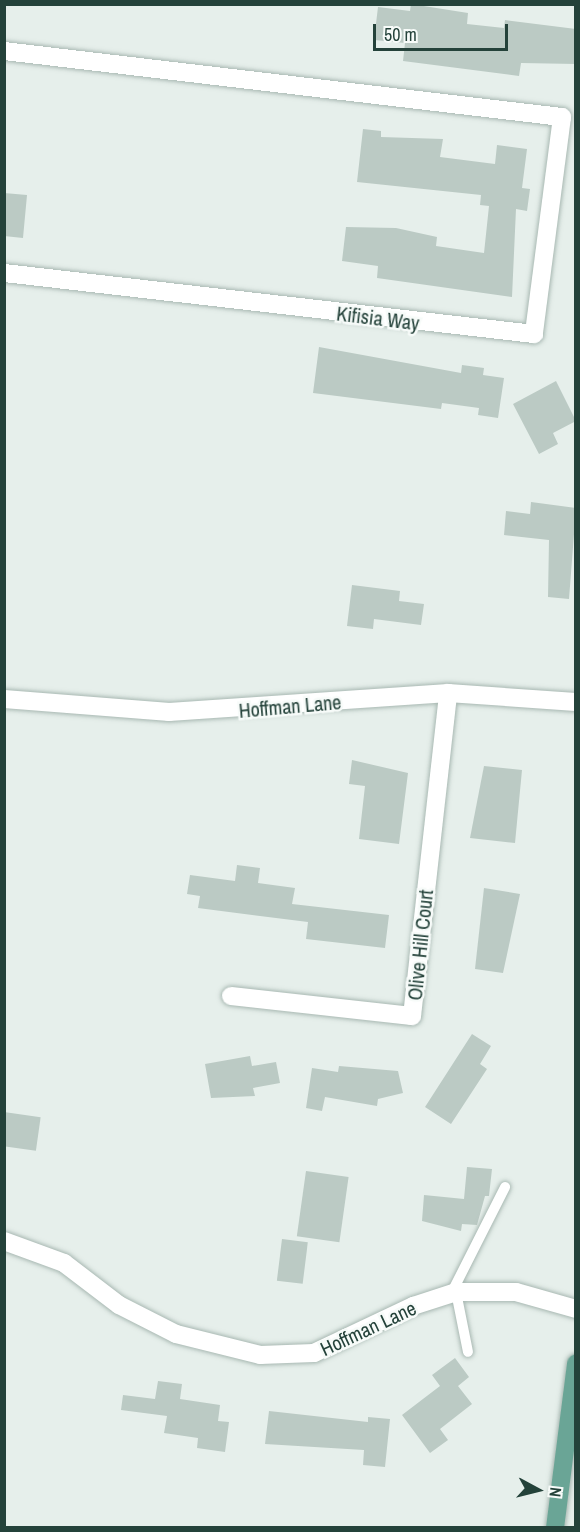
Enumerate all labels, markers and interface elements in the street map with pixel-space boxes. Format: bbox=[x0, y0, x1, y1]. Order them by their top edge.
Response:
scale bar bbox=[376, 12, 511, 50]
text: 50 m bbox=[384, 22, 417, 47]
street label: Kifisia Way bbox=[335, 301, 421, 335]
street label: Hoffman Lane bbox=[238, 690, 342, 722]
street label: Olive Hill Court bbox=[402, 888, 438, 1002]
street label: Hoffman Lane bbox=[316, 1295, 420, 1361]
north arrow bbox=[508, 1460, 568, 1520]
text: N bbox=[544, 1486, 567, 1498]

